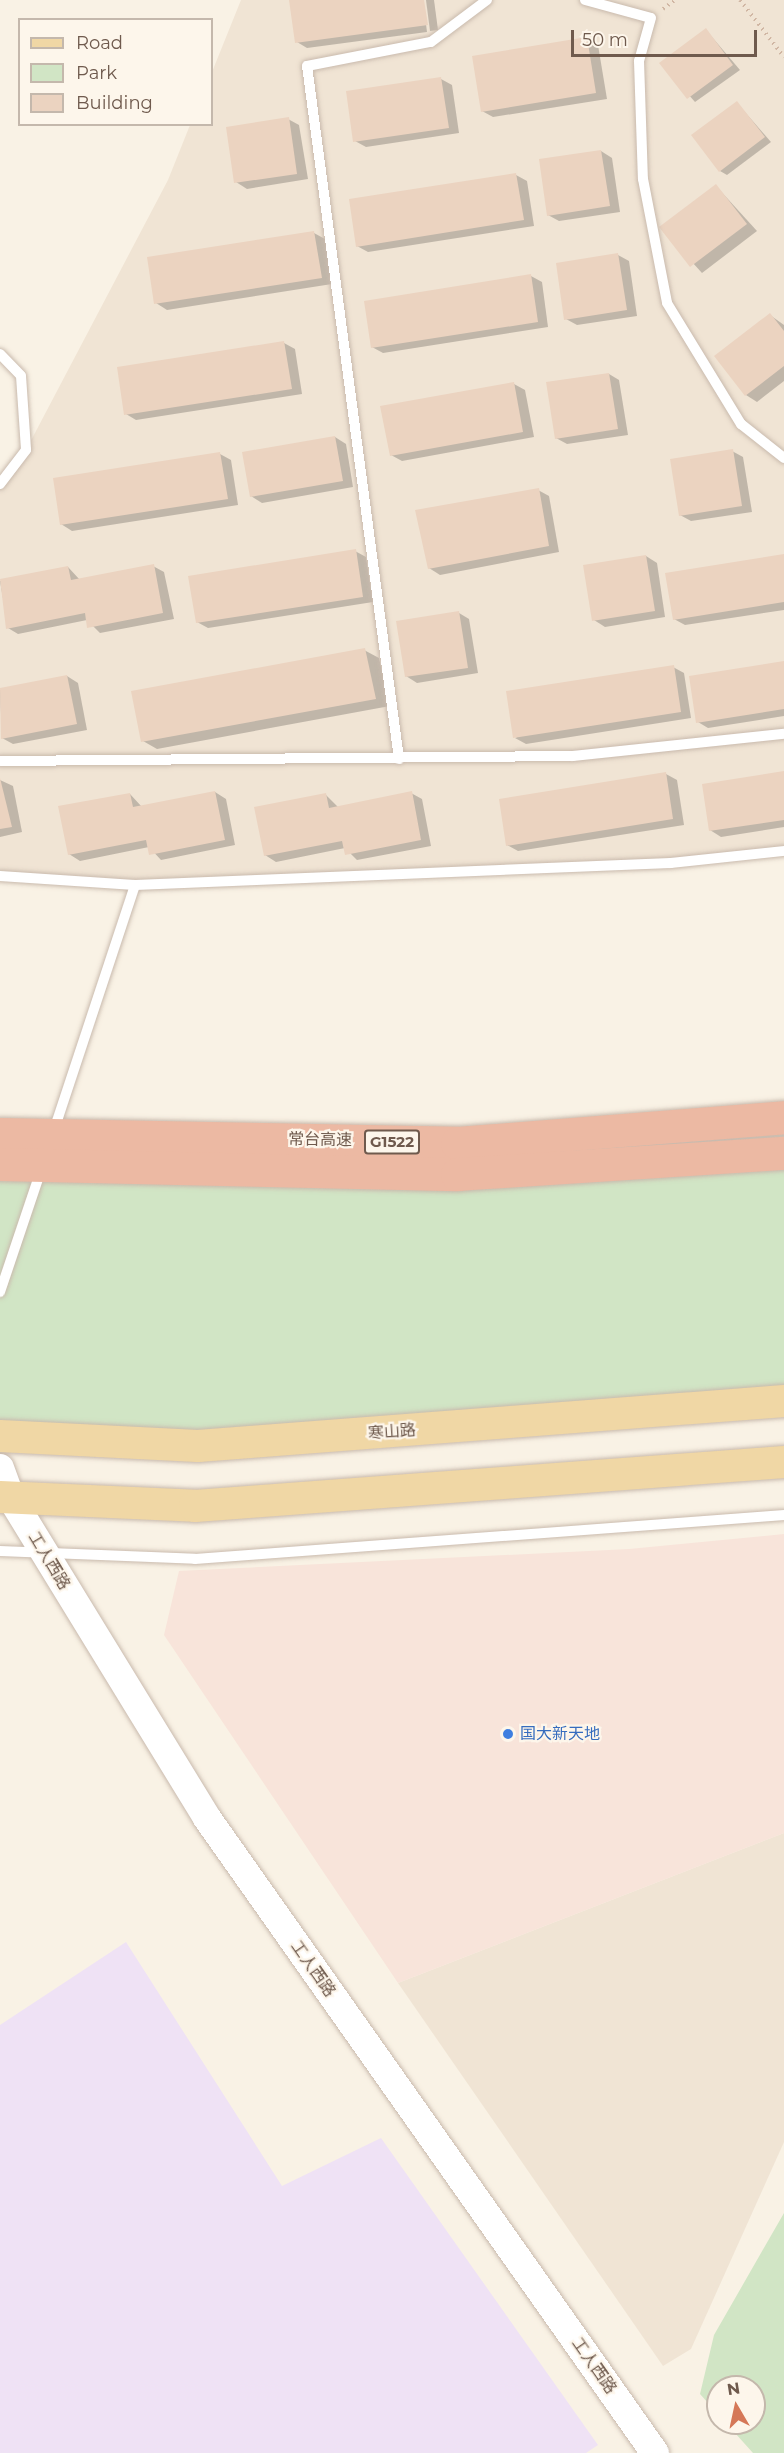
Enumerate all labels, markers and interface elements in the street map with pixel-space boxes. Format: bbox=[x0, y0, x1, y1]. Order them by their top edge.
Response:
legend bbox=[18, 18, 213, 126]
scale bar bbox=[574, 18, 760, 56]
text: 50 m bbox=[582, 29, 628, 51]
text: Road bbox=[76, 32, 123, 54]
text: Park bbox=[76, 62, 117, 84]
text: Building bbox=[76, 92, 153, 114]
street label: 常台高速 bbox=[288, 1130, 352, 1150]
road number: G1522 bbox=[364, 1130, 420, 1154]
street label: 寒山路 bbox=[367, 1421, 417, 1443]
street label: 工人西路 bbox=[24, 1529, 74, 1593]
place label: 国大新天地 bbox=[520, 1724, 600, 1744]
marker: 国大新天地 bbox=[501, 1727, 515, 1741]
street label: 工人西路 bbox=[287, 1937, 339, 2001]
street label: 工人西路 bbox=[568, 2334, 620, 2398]
north arrow bbox=[706, 2375, 766, 2435]
text: N bbox=[726, 2378, 741, 2399]

